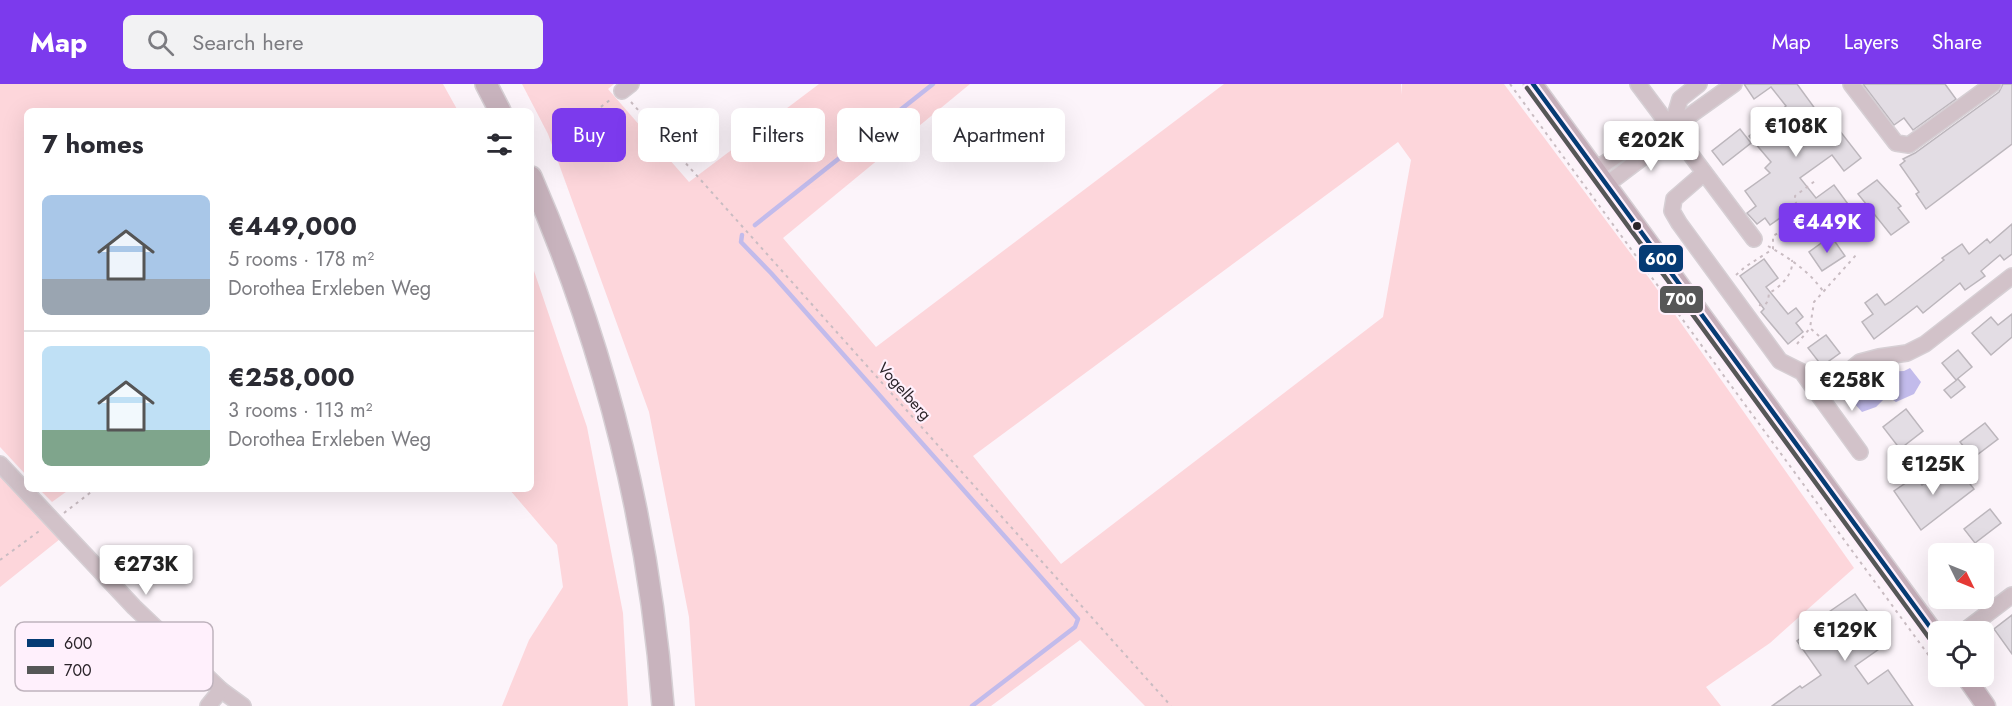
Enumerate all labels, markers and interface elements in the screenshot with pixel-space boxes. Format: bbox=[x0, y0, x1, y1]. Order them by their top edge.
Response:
search box bbox=[123, 15, 543, 69]
text: Map bbox=[30, 22, 87, 63]
icon: search bbox=[144, 26, 177, 59]
text: Search here bbox=[192, 26, 304, 58]
text: Map bbox=[1772, 27, 1811, 57]
text: Layers bbox=[1844, 27, 1899, 57]
text: Share bbox=[1932, 27, 1982, 57]
pin: €108K bbox=[1754, 107, 1838, 158]
chip: Buy bbox=[552, 108, 626, 162]
chip: Rent bbox=[638, 108, 719, 162]
chip: Filters bbox=[731, 108, 825, 162]
chip: New bbox=[837, 108, 920, 162]
chip: Apartment bbox=[932, 108, 1065, 162]
text: €108K bbox=[1764, 112, 1828, 141]
pin: €202K bbox=[1609, 121, 1693, 172]
text: 7 homes bbox=[42, 125, 144, 163]
text: €202K bbox=[1618, 126, 1684, 155]
icon: filters bbox=[483, 128, 516, 161]
pin: €449K bbox=[1785, 203, 1869, 254]
text: €449,000 bbox=[228, 207, 357, 245]
text: €449K bbox=[1793, 208, 1861, 237]
icon: home bbox=[90, 219, 162, 291]
unlabelled marker bbox=[1631, 220, 1643, 232]
line badge: 600 bbox=[1638, 244, 1684, 273]
text: 5 rooms · 178 m² bbox=[228, 245, 374, 274]
text: 600 bbox=[1645, 248, 1677, 271]
text: Dorothea Erxleben Weg bbox=[228, 274, 431, 303]
line badge: 700 bbox=[1659, 285, 1704, 314]
text: 700 bbox=[1666, 288, 1696, 311]
street label: Vogelberg bbox=[872, 357, 937, 425]
text: €258,000 bbox=[228, 358, 355, 396]
pin: €258K bbox=[1810, 361, 1894, 412]
text: €258K bbox=[1819, 366, 1885, 395]
icon: home bbox=[90, 370, 162, 442]
text: 3 rooms · 113 m² bbox=[228, 396, 372, 425]
text: Dorothea Erxleben Weg bbox=[228, 425, 431, 454]
pin: €125K bbox=[1891, 445, 1975, 496]
text: €125K bbox=[1901, 450, 1965, 479]
north arrow bbox=[1928, 543, 1994, 609]
map controls bbox=[1928, 543, 1994, 687]
pin: €273K bbox=[104, 545, 188, 596]
text: €273K bbox=[114, 550, 178, 579]
pin: €129K bbox=[1803, 611, 1887, 662]
text: €129K bbox=[1813, 616, 1877, 645]
button: locate bbox=[1928, 621, 1994, 687]
legend bbox=[15, 622, 213, 691]
text: 600 bbox=[64, 632, 92, 655]
text: 700 bbox=[64, 659, 92, 682]

